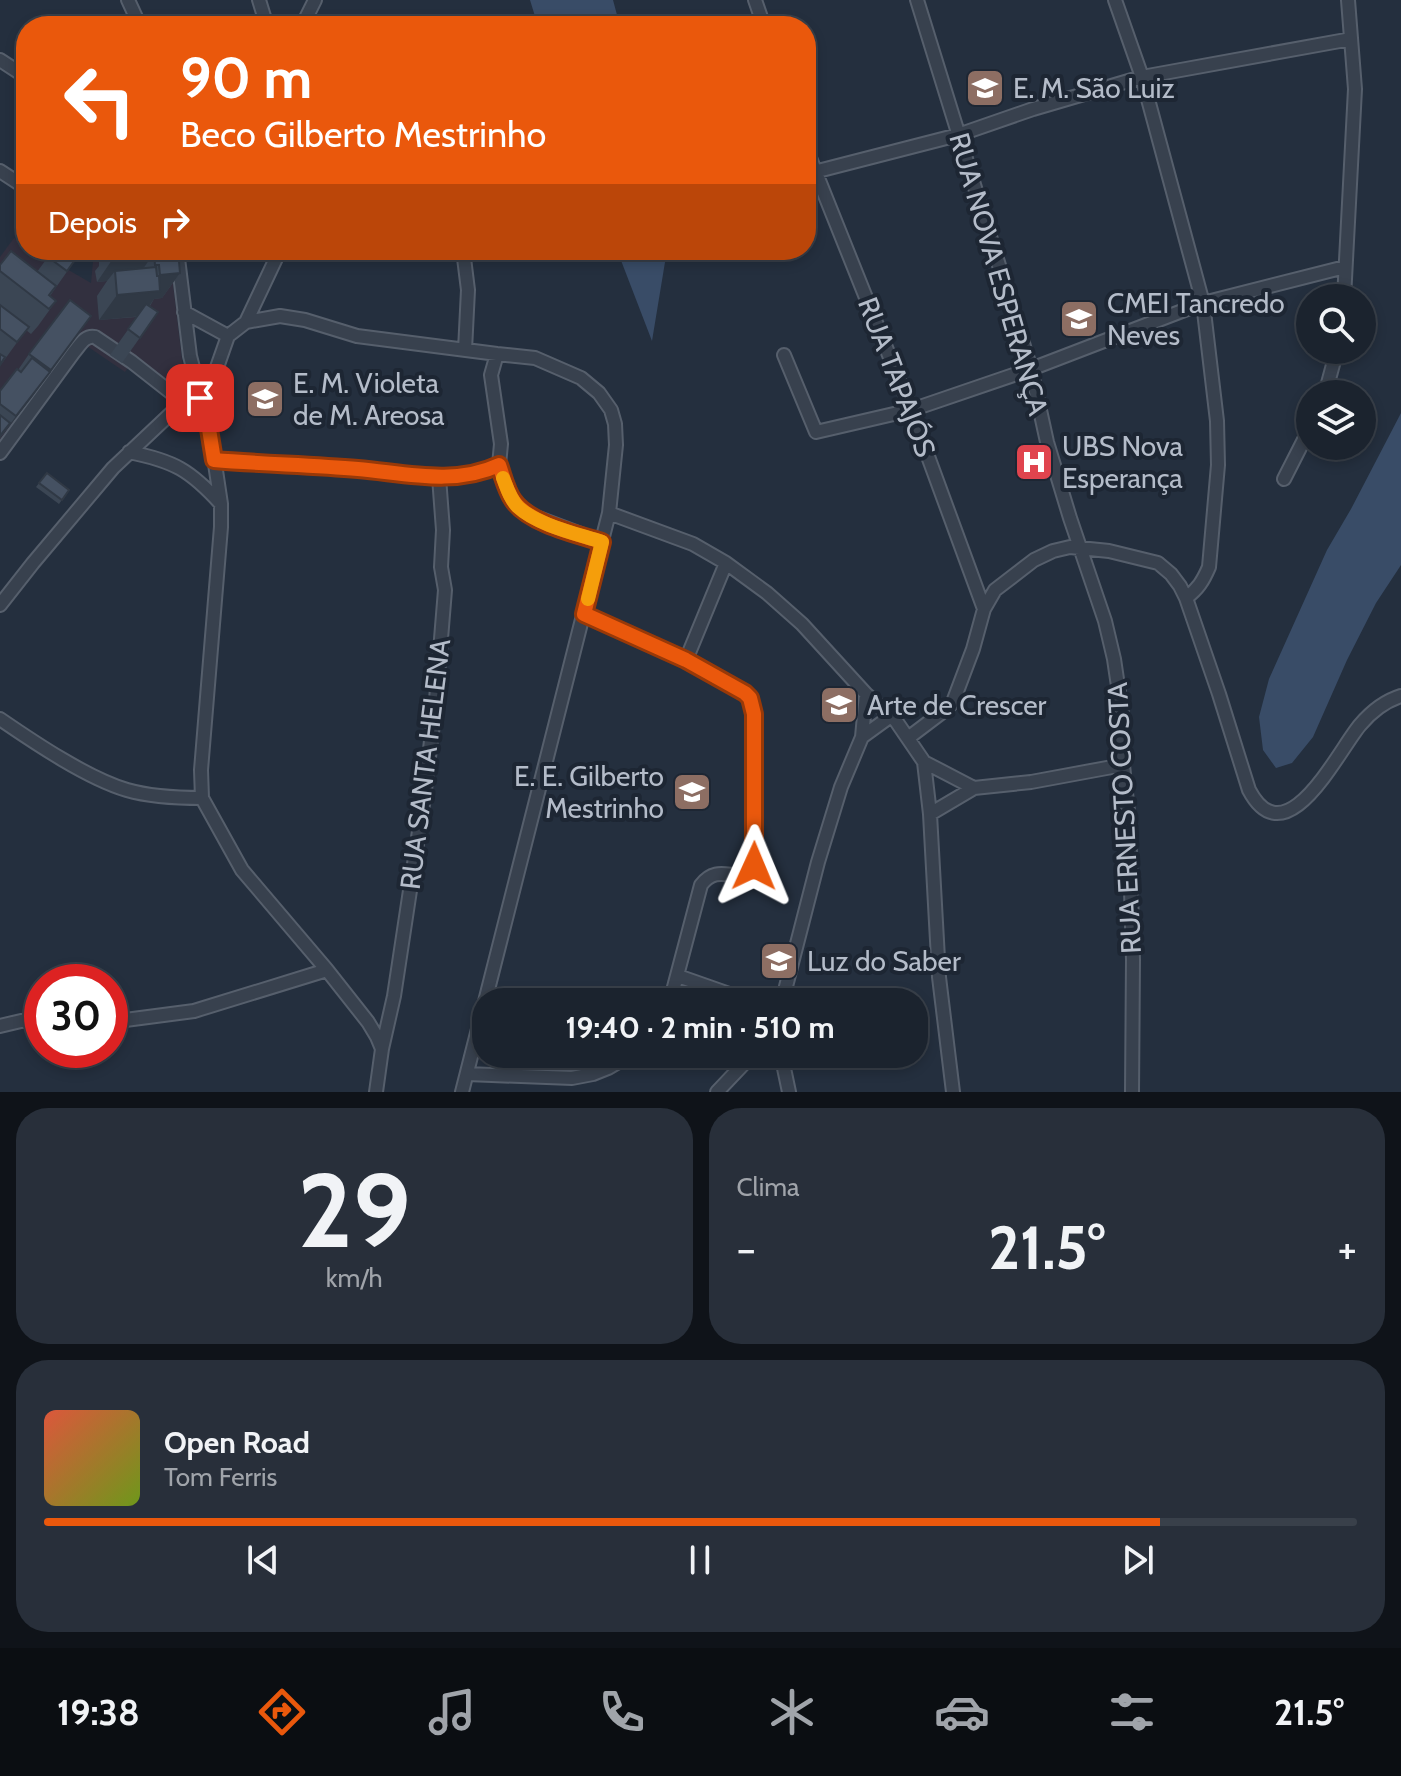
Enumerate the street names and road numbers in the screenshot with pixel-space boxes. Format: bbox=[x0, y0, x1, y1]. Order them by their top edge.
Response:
street label: RUA NOVA ESPERANÇA bbox=[942, 129, 1056, 420]
street label: RUA TAPAJÓS bbox=[851, 292, 943, 462]
street label: RUA SANTA HELENA bbox=[393, 636, 457, 891]
street label: RUA ERNESTO COSTA bbox=[1100, 681, 1148, 955]

